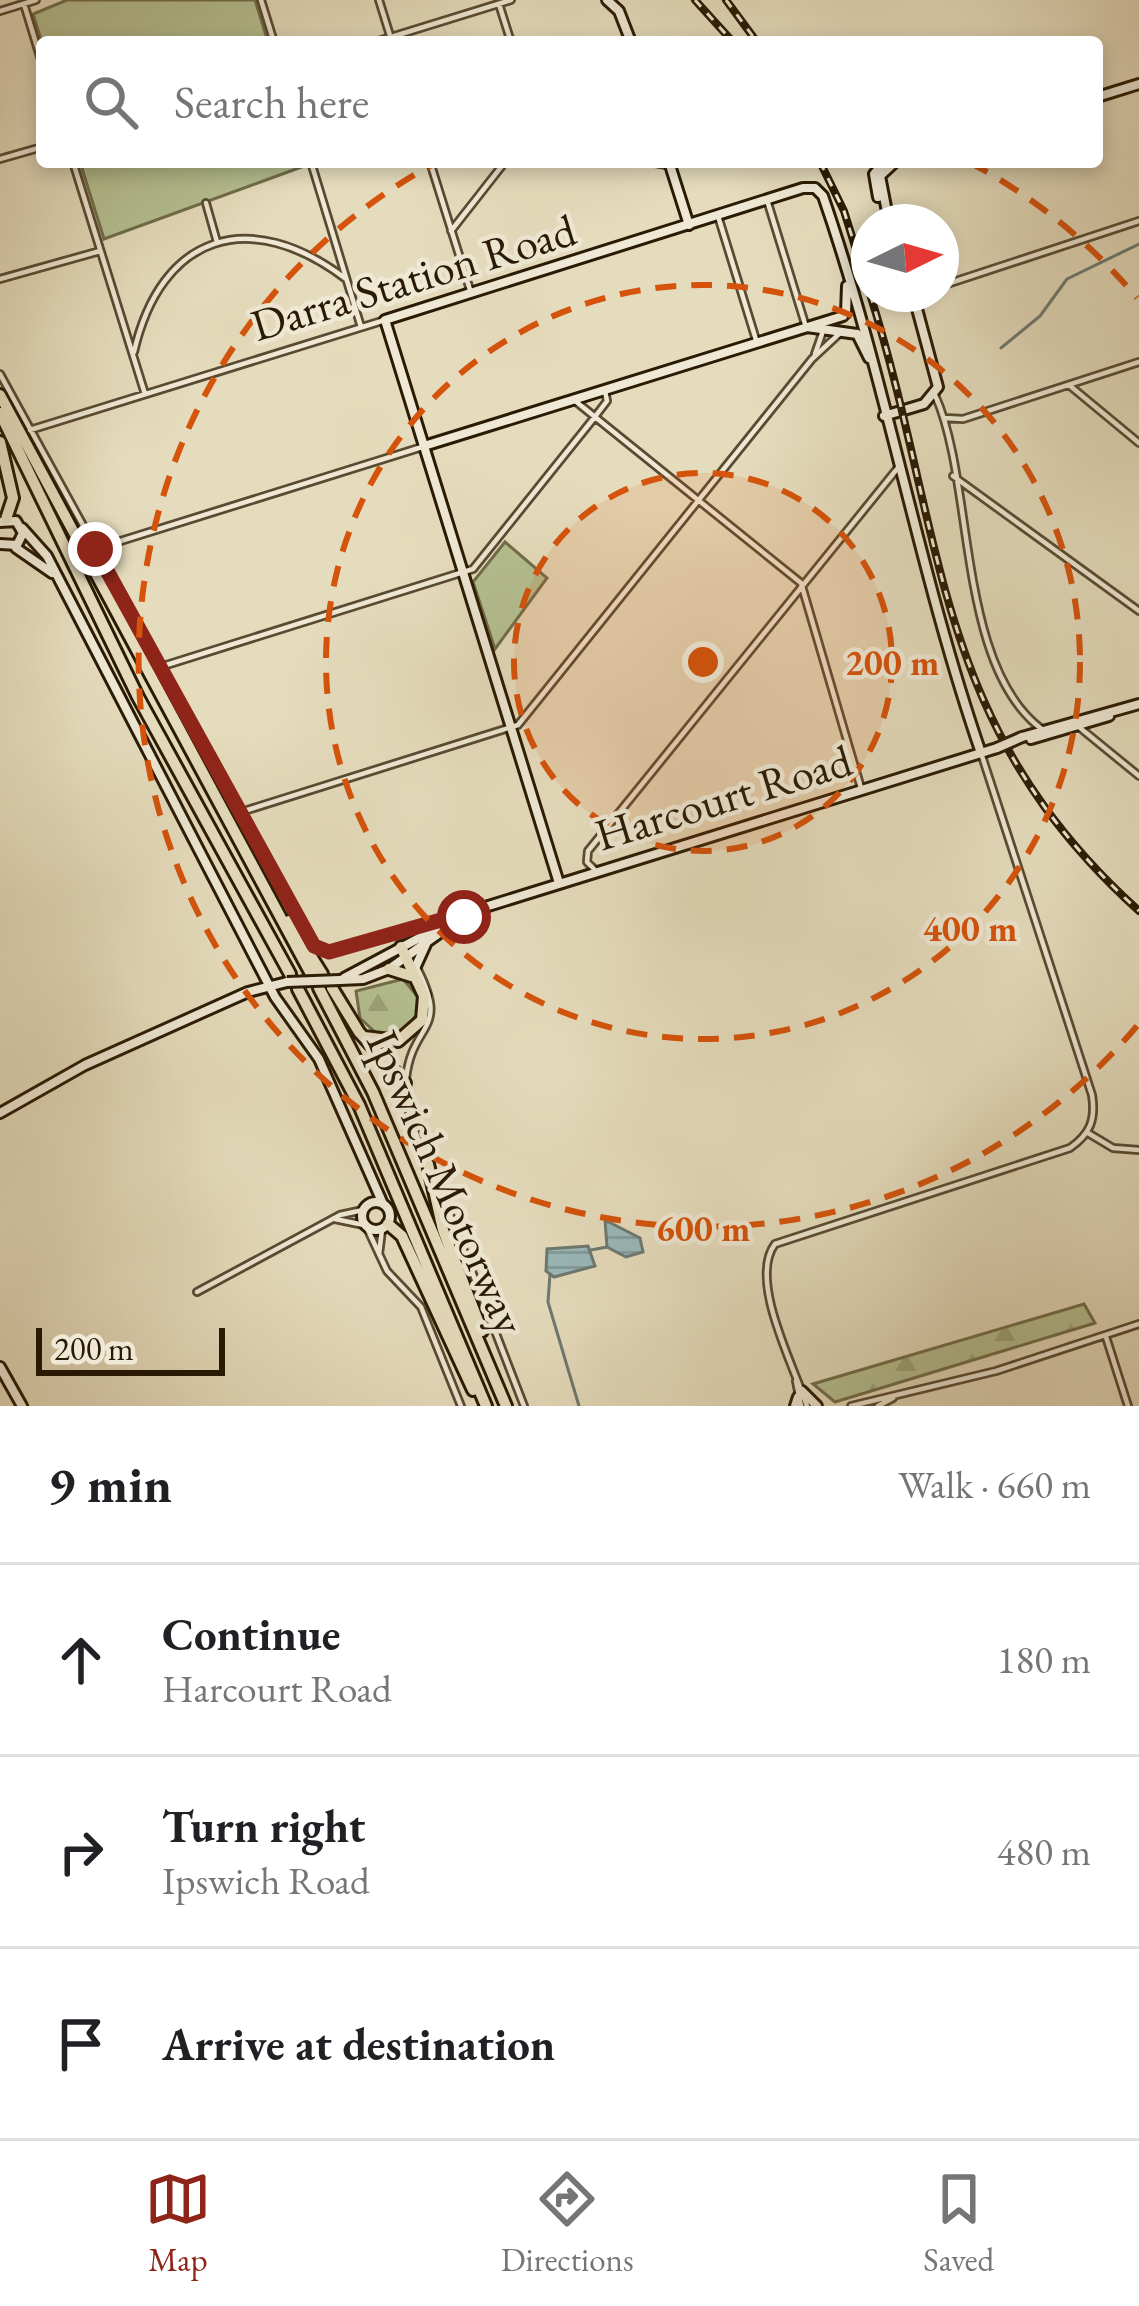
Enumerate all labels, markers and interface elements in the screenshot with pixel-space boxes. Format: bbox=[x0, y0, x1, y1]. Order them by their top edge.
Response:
search box bbox=[36, 36, 1103, 168]
icon: search bbox=[78, 69, 144, 135]
text: Search here bbox=[174, 73, 369, 131]
street label: Darra Station Road bbox=[244, 200, 582, 354]
north arrow bbox=[851, 204, 959, 312]
route end bbox=[68, 522, 122, 576]
text: 200 m bbox=[845, 639, 939, 686]
centre of rings bbox=[682, 641, 724, 683]
street label: Harcourt Road bbox=[588, 730, 858, 863]
route start bbox=[437, 890, 491, 944]
text: 400 m bbox=[923, 905, 1017, 952]
street label: Ipswich Motorway bbox=[354, 1021, 540, 1343]
text: 600 m bbox=[656, 1205, 750, 1252]
scale bar bbox=[36, 1322, 225, 1375]
text: 200 m bbox=[54, 1327, 134, 1370]
text: 9 min bbox=[48, 1451, 172, 1517]
text: Walk · 660 m bbox=[898, 1459, 1091, 1510]
text: Continue bbox=[162, 1605, 340, 1663]
icon: ahead bbox=[48, 1627, 114, 1693]
text: 180 m bbox=[997, 1634, 1091, 1685]
text: Harcourt Road bbox=[162, 1663, 392, 1714]
text: Turn right bbox=[162, 1797, 365, 1855]
icon: right bbox=[48, 1819, 114, 1885]
text: 480 m bbox=[997, 1826, 1091, 1877]
text: Ipswich Road bbox=[162, 1855, 370, 1906]
icon: arrive bbox=[48, 2011, 114, 2077]
text: Arrive at destination bbox=[162, 2015, 555, 2073]
tab: Map bbox=[145, 2166, 211, 2281]
tab: Directions bbox=[501, 2166, 634, 2281]
tab: Saved bbox=[923, 2166, 994, 2281]

